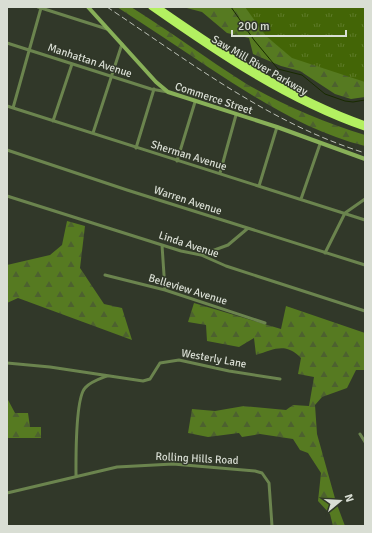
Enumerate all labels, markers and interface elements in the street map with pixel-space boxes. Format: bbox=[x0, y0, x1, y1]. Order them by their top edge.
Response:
scale bar bbox=[232, 12, 346, 38]
text: 200 m bbox=[238, 19, 270, 34]
street label: Saw Mill River Parkway bbox=[210, 33, 311, 99]
street label: Manhattan Avenue bbox=[46, 41, 134, 80]
street label: Commerce Street bbox=[173, 80, 254, 117]
street label: Sherman Avenue bbox=[149, 138, 228, 173]
street label: Warren Avenue bbox=[152, 183, 223, 218]
street label: Linda Avenue bbox=[157, 229, 221, 260]
street label: Belleview Avenue bbox=[147, 271, 229, 308]
street label: Westerly Lane bbox=[180, 346, 248, 371]
street label: Rolling Hills Road bbox=[155, 450, 239, 467]
north arrow bbox=[320, 481, 360, 521]
text: N bbox=[342, 492, 356, 504]

